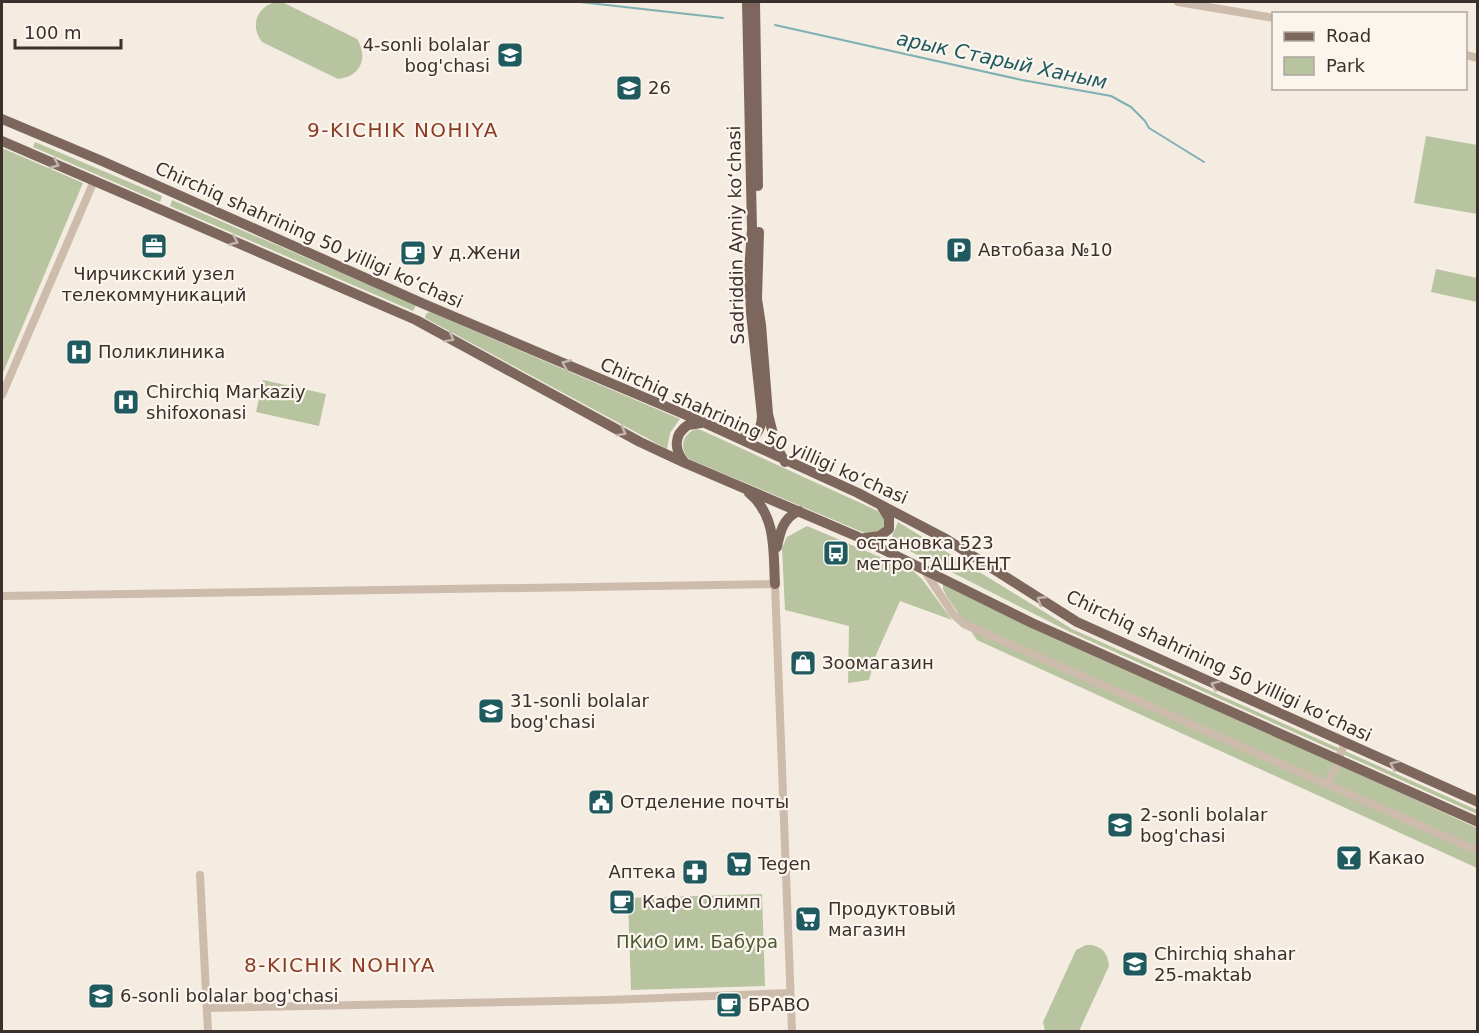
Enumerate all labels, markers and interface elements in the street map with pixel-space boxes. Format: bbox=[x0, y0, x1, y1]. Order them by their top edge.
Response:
scale bar bbox=[15, 12, 122, 50]
legend bbox=[1272, 12, 1467, 90]
text: 100 m bbox=[24, 22, 82, 43]
text: Road bbox=[1326, 25, 1371, 46]
water label: арык Старый Ханым bbox=[894, 26, 1110, 94]
place label: 4-sonli bolalar bog'chasi bbox=[363, 34, 491, 76]
school or university icon: 4-sonli bolalar bog'chasi bbox=[495, 40, 525, 70]
text: Park bbox=[1326, 55, 1365, 76]
school or university icon: 26 bbox=[614, 73, 644, 103]
place label: 26 bbox=[648, 77, 671, 98]
district label: 9-KICHIK NOHIYA bbox=[307, 118, 499, 142]
street label: Sadriddin Ayniy ko‘chasi bbox=[723, 125, 748, 345]
one-way arrow bbox=[49, 157, 60, 169]
street label: Chirchiq shahrining 50 yilligi koʻchasi bbox=[152, 157, 466, 312]
office icon: Чирчикский узел телекоммуникаций bbox=[139, 231, 169, 261]
one-way arrow bbox=[228, 234, 239, 246]
parking icon: Автобаза №10 bbox=[944, 235, 974, 265]
cafe icon: У д.Жени bbox=[398, 238, 428, 268]
place label: Автобаза №10 bbox=[978, 239, 1113, 260]
place label: У д.Жени bbox=[432, 242, 521, 263]
place label: Чирчикский узел телекоммуникаций bbox=[62, 263, 246, 305]
one-way arrow bbox=[444, 331, 455, 342]
hospital icon: Поликлиника bbox=[64, 337, 94, 367]
place label: Поликлиника bbox=[98, 341, 225, 362]
street label: Chirchiq shahrining 50 yilligi koʻchasi bbox=[597, 353, 911, 508]
one-way arrow bbox=[561, 359, 572, 371]
place label: Chirchiq Markaziy shifoxonasi bbox=[146, 381, 306, 423]
hospital icon: Chirchiq Markaziy shifoxonasi bbox=[111, 387, 141, 417]
one-way arrow bbox=[615, 425, 626, 436]
place label: остановка 523 метро ТАШКЕНТ bbox=[856, 532, 1012, 574]
bus stop icon: остановка 523 метро ТАШКЕНТ bbox=[821, 538, 851, 568]
street label: Chirchiq shahrining 50 yilligi koʻchasi bbox=[1063, 585, 1375, 746]
one-way arrow bbox=[1036, 596, 1047, 607]
shop icon: Зоомагазин bbox=[788, 648, 818, 678]
place label: Зоомагазин bbox=[822, 652, 934, 673]
one-way arrow bbox=[1211, 681, 1222, 693]
place label: 31-sonli bolalar bog'chasi bbox=[510, 690, 649, 732]
school or university icon: 31-sonli bolalar bog'chasi bbox=[476, 696, 506, 726]
one-way arrow bbox=[1389, 760, 1400, 772]
public building icon: Отделение почты bbox=[586, 787, 616, 817]
place label: Отделение почты bbox=[620, 791, 789, 812]
place label: 2-sonli bolalar bog'chasi bbox=[1140, 804, 1268, 846]
school or university icon: 2-sonli bolalar bog'chasi bbox=[1105, 810, 1135, 840]
bar icon: Какао bbox=[1334, 843, 1364, 873]
place label: Какао bbox=[1368, 847, 1425, 868]
supermarket icon: Tegen bbox=[724, 849, 754, 879]
place label: Tegen bbox=[757, 853, 811, 874]
pharmacy icon: Аптека bbox=[680, 857, 710, 887]
place label: Аптека bbox=[608, 861, 676, 882]
cafe icon: Кафе Олимп bbox=[607, 887, 637, 917]
place label: Кафе Олимп bbox=[642, 891, 761, 912]
place label: Продуктовый магазин bbox=[828, 898, 956, 940]
supermarket icon: Продуктовый магазин bbox=[793, 904, 823, 934]
park label: ПКиО им. Бабура bbox=[616, 931, 778, 952]
place label: Chirchiq shahar 25-maktab bbox=[1154, 943, 1296, 985]
school or university icon: Chirchiq shahar 25-maktab bbox=[1120, 949, 1150, 979]
district label: 8-KICHIK NOHIYA bbox=[244, 953, 436, 977]
school or university icon: 6-sonli bolalar bog'chasi bbox=[86, 981, 116, 1011]
place label: 6-sonli bolalar bog'chasi bbox=[120, 985, 339, 1006]
cafe icon: БРАВО bbox=[714, 990, 744, 1020]
place label: БРАВО bbox=[748, 994, 810, 1015]

